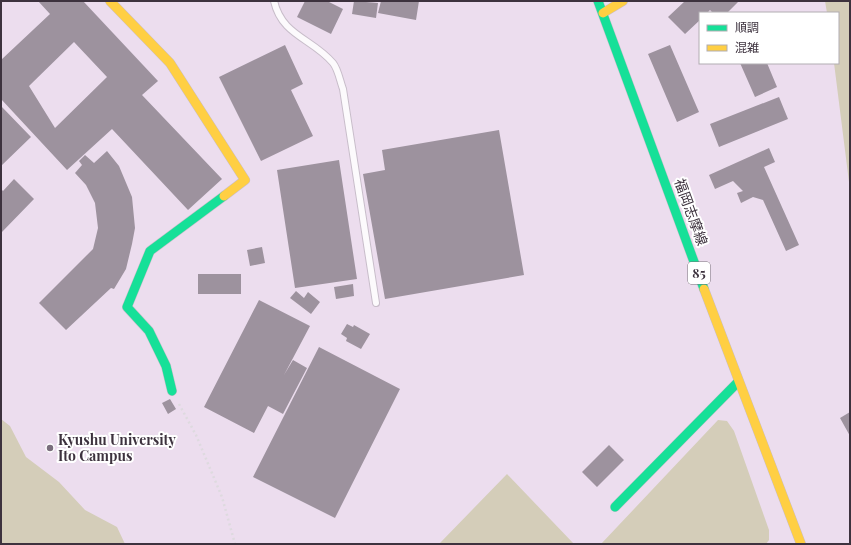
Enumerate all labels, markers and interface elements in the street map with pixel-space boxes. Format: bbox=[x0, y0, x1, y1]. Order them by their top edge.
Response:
legend bbox=[699, 12, 839, 64]
text: 順調 bbox=[735, 19, 759, 35]
text: 混雑 bbox=[735, 39, 759, 55]
street label: 福岡志摩線 bbox=[671, 176, 712, 248]
road number: 85 bbox=[688, 262, 710, 284]
place label: Kyushu University Ito Campus bbox=[58, 430, 177, 465]
marker: Kyushu University Ito Campus bbox=[45, 443, 55, 453]

